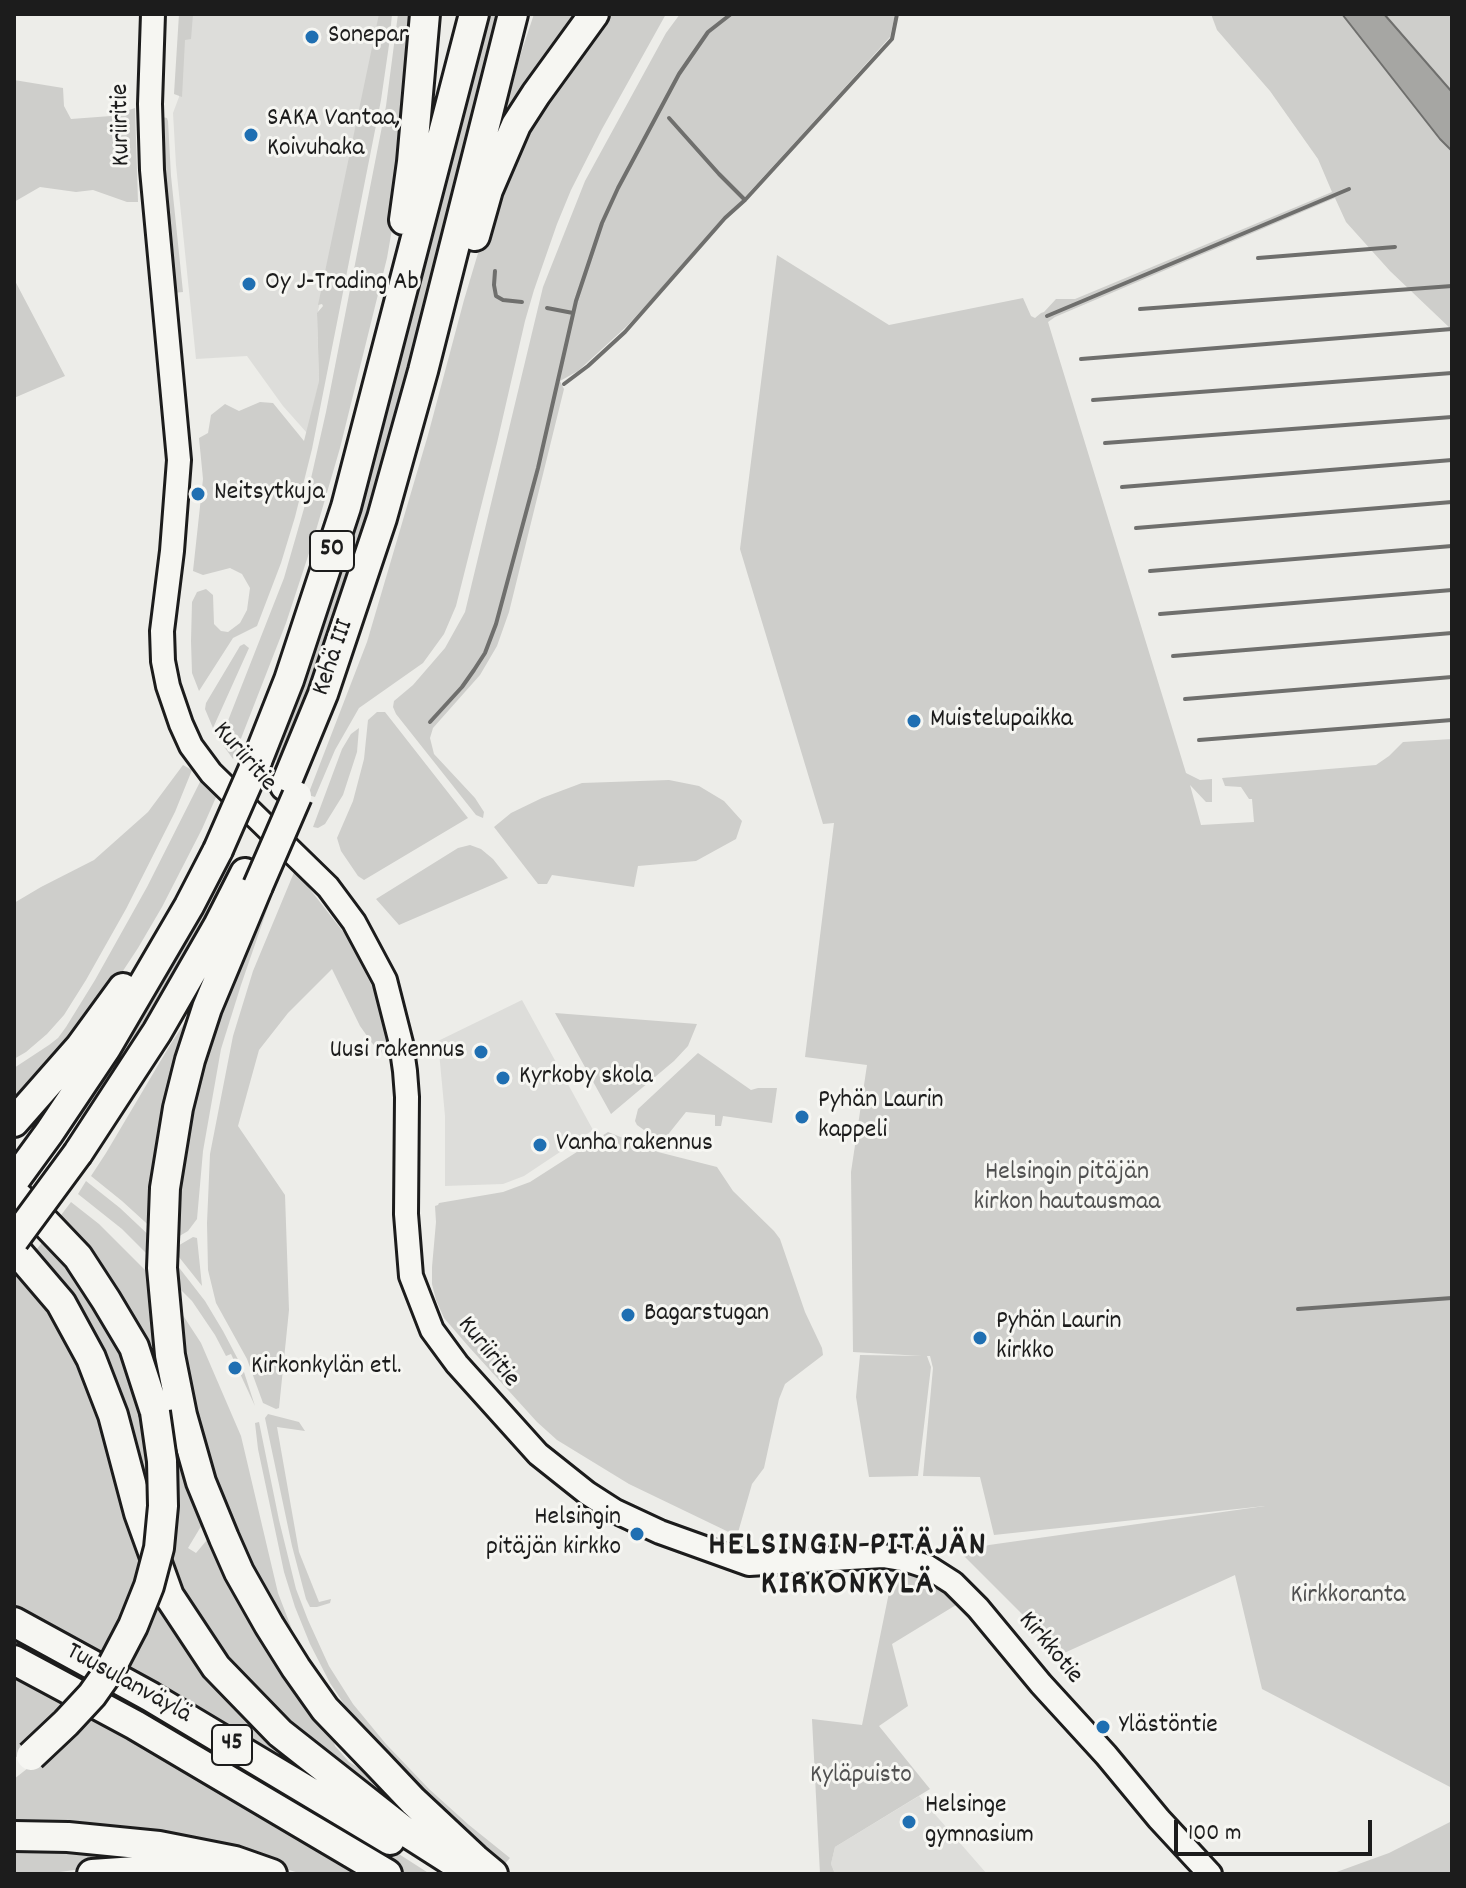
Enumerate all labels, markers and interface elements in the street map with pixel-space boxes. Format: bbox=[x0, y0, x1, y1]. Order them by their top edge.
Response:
place label: Sonepar bbox=[328, 21, 408, 53]
marker: Sonepar bbox=[303, 28, 321, 46]
street label: Kuriiritie bbox=[107, 83, 139, 167]
place label: SAKA Vantaa, Koivuhaka bbox=[267, 104, 400, 166]
marker: SAKA Vantaa, Koivuhaka bbox=[242, 126, 260, 144]
place label: Oy J-Trading Ab bbox=[265, 268, 419, 300]
marker: Oy J-Trading Ab bbox=[240, 275, 258, 293]
place label: Neitsytkuja bbox=[214, 478, 325, 510]
marker: Neitsytkuja bbox=[189, 485, 207, 503]
road number: 50 bbox=[310, 531, 354, 571]
street label: Kehä III bbox=[307, 616, 363, 700]
place label: Muistelupaikka bbox=[930, 705, 1073, 737]
marker: Muistelupaikka bbox=[905, 712, 923, 730]
street label: Kuriiritie bbox=[204, 717, 282, 799]
place label: Uusi rakennus bbox=[329, 1036, 465, 1068]
marker: Uusi rakennus bbox=[472, 1043, 490, 1061]
place label: Kyrkoby skola bbox=[519, 1062, 653, 1094]
marker: Kyrkoby skola bbox=[494, 1069, 512, 1087]
place label: Pyhän Laurin kappeli bbox=[818, 1086, 944, 1148]
marker: Pyhän Laurin kappeli bbox=[793, 1108, 811, 1126]
place label: Vanha rakennus bbox=[556, 1129, 713, 1161]
marker: Vanha rakennus bbox=[531, 1136, 549, 1154]
park label: Helsingin pitäjän kirkon hautausmaa bbox=[974, 1158, 1160, 1220]
place label: Bagarstugan bbox=[644, 1299, 769, 1331]
marker: Bagarstugan bbox=[619, 1306, 637, 1324]
place label: Pyhän Laurin kirkko bbox=[996, 1307, 1122, 1368]
street label: Kuriiritie bbox=[449, 1311, 525, 1395]
marker: Pyhän Laurin kirkko bbox=[971, 1329, 989, 1347]
place label: Kirkonkylän etl. bbox=[251, 1352, 402, 1384]
marker: Kirkonkylän etl. bbox=[226, 1359, 244, 1377]
place label: Helsingin pitäjän kirkko bbox=[486, 1503, 621, 1564]
marker: Helsingin pitäjän kirkko bbox=[628, 1525, 646, 1543]
district label: HELSINGIN PITÄJÄN KIRKONKYLÄ bbox=[708, 1528, 988, 1608]
park label: Kirkkoranta bbox=[1291, 1581, 1405, 1613]
street label: Kirkkotie bbox=[1010, 1606, 1088, 1692]
street label: Tuusulanväylä bbox=[60, 1638, 196, 1732]
place label: Ylästöntie bbox=[1119, 1711, 1218, 1743]
marker: Ylästöntie bbox=[1094, 1718, 1112, 1736]
road number: 45 bbox=[212, 1725, 252, 1765]
park label: Kyläpuisto bbox=[810, 1761, 912, 1793]
place label: Helsinge gymnasium bbox=[925, 1791, 1034, 1852]
scale bar bbox=[1178, 1804, 1376, 1854]
marker: Helsinge gymnasium bbox=[900, 1813, 918, 1831]
text: 100 m bbox=[1188, 1817, 1241, 1851]

